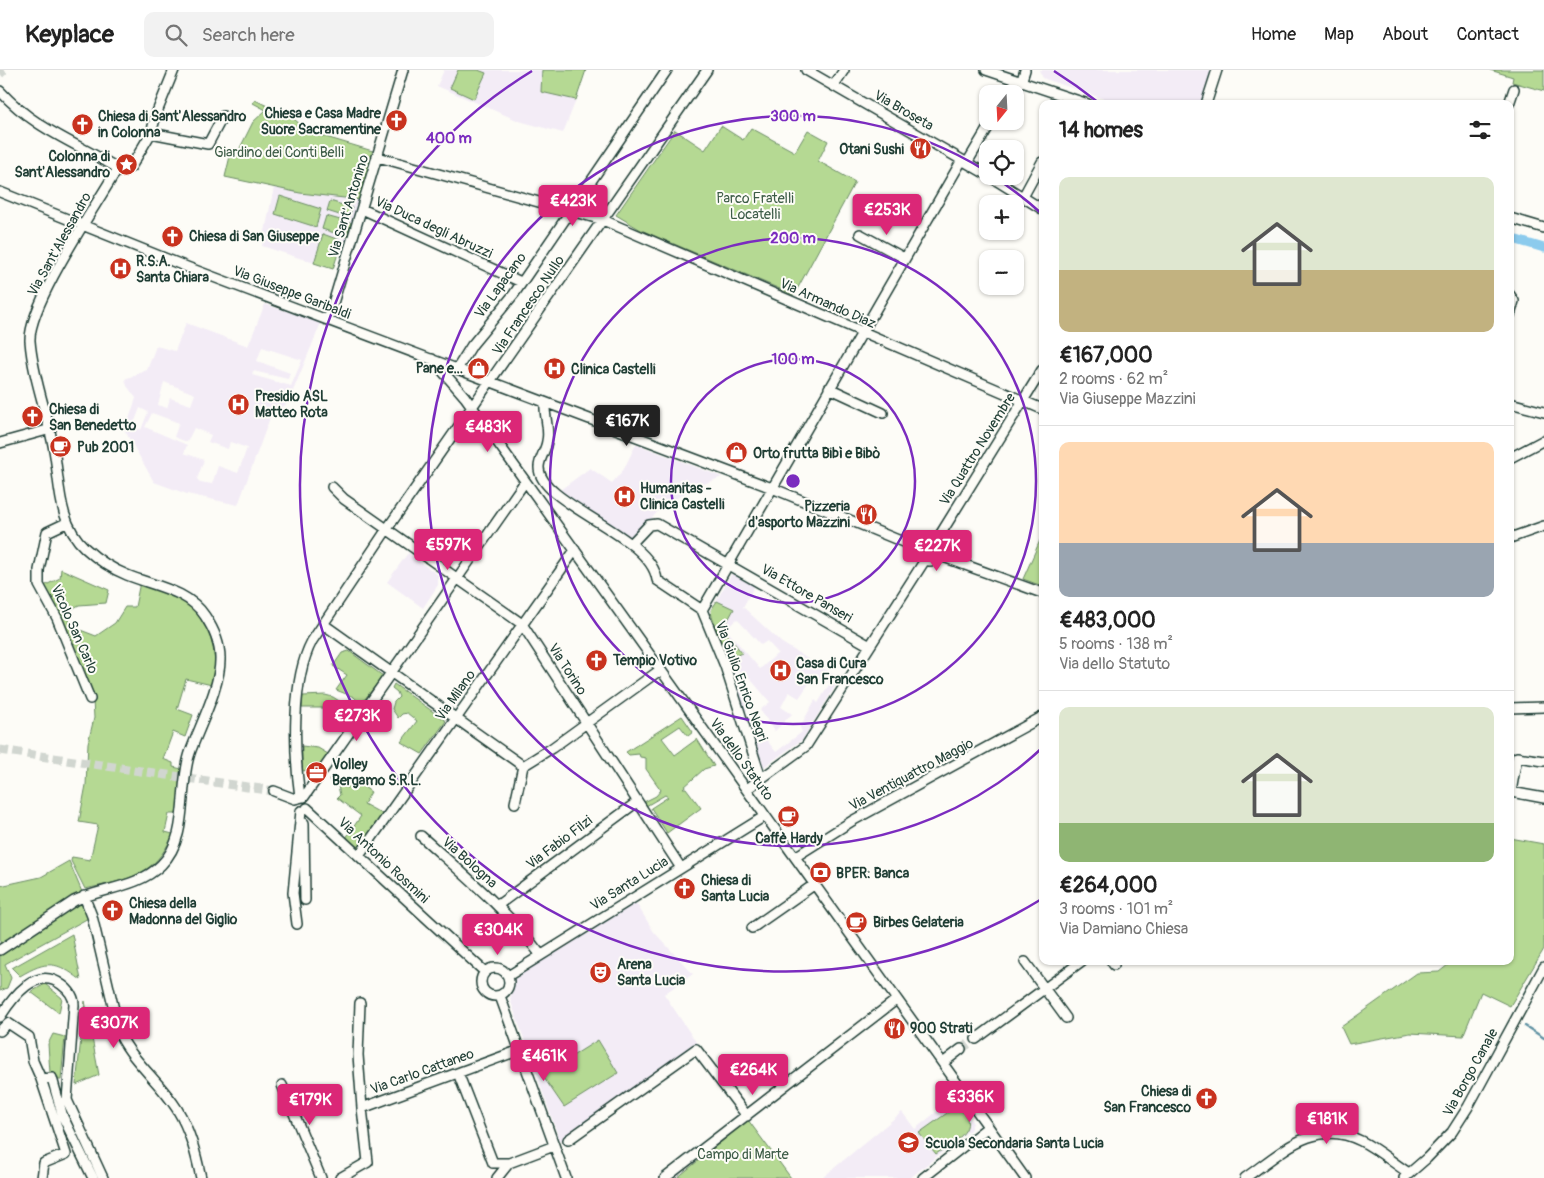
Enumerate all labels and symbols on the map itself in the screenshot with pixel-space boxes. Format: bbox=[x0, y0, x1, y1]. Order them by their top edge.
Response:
north arrow bbox=[979, 85, 1024, 130]
street label: Via Broseta bbox=[871, 87, 937, 134]
place label: Chiesa e Casa Madre Suore Sacramentine bbox=[261, 105, 382, 138]
text: 300 m bbox=[770, 107, 816, 126]
place label: Chiesa di Sant'Alessandro in Colonna bbox=[98, 108, 247, 141]
church icon: Chiesa e Casa Madre Suore Sacramentine bbox=[385, 109, 409, 133]
church icon: Chiesa di Sant'Alessandro in Colonna bbox=[70, 112, 94, 136]
text: 400 m bbox=[426, 129, 472, 148]
restaurant icon: Otani Sushi bbox=[908, 137, 932, 161]
place label: Otani Sushi bbox=[839, 141, 904, 158]
park label: Giardino dei Conti Belli bbox=[214, 144, 344, 161]
place label: Colonna di Sant'Alessandro bbox=[15, 148, 110, 181]
place icon: Colonna di Sant'Alessandro bbox=[114, 152, 138, 176]
street label: Via Sant'Antonino bbox=[325, 152, 372, 260]
pin: €423K bbox=[538, 184, 608, 227]
street label: Via Sant'Alessandro bbox=[24, 189, 95, 299]
park label: Parco Fratelli Locatelli bbox=[716, 190, 794, 223]
street label: Via Duca degli Abruzzi bbox=[372, 193, 496, 262]
pin: €253K bbox=[852, 194, 922, 236]
church icon: Chiesa di San Giuseppe bbox=[161, 224, 185, 248]
place label: Chiesa di San Giuseppe bbox=[189, 228, 320, 245]
text: 200 m bbox=[770, 229, 816, 248]
street label: Via Lapacano bbox=[471, 249, 530, 321]
street label: Via Francesco Nullo bbox=[489, 252, 568, 358]
place label: R.S.A. Santa Chiara bbox=[136, 253, 210, 286]
hospital icon: R.S.A. Santa Chiara bbox=[108, 257, 132, 281]
street label: Via Giuseppe Garibaldi bbox=[230, 262, 354, 323]
street label: Via Armando Diaz bbox=[777, 275, 878, 332]
text: 100 m bbox=[772, 350, 814, 369]
shop icon: Pane e... bbox=[467, 356, 491, 380]
hospital icon: Clinica Castelli bbox=[543, 357, 567, 381]
place label: Pane e... bbox=[416, 360, 463, 377]
place label: Clinica Castelli bbox=[571, 361, 656, 378]
place label: Presidio ASL Matteo Rota bbox=[255, 388, 328, 421]
street label: Via Quattro Novembre bbox=[936, 390, 1019, 509]
hospital icon: Presidio ASL Matteo Rota bbox=[227, 392, 251, 416]
place label: Chiesa di San Benedetto bbox=[49, 401, 137, 434]
pin: €167K bbox=[592, 404, 662, 447]
church icon: Chiesa di San Benedetto bbox=[21, 405, 45, 429]
pin: €483K bbox=[453, 410, 523, 453]
cafe icon: Pub 2001 bbox=[49, 435, 73, 459]
place label: Pub 2001 bbox=[77, 439, 134, 456]
shop icon: Orto frutta Bibì e Bibò bbox=[725, 441, 749, 465]
place label: Orto frutta Bibì e Bibò bbox=[753, 445, 880, 462]
centre of rings bbox=[784, 472, 802, 490]
place label: Humanitas - Clinica Castelli bbox=[640, 480, 725, 513]
hospital icon: Humanitas - Clinica Castelli bbox=[612, 484, 636, 508]
place label: Pizzeria d'asporto Mazzini bbox=[748, 498, 851, 531]
restaurant icon: Pizzeria d'asporto Mazzini bbox=[854, 502, 878, 526]
pin: €597K bbox=[413, 528, 483, 571]
pin: €227K bbox=[902, 530, 972, 572]
street label: Via Ettore Panseri bbox=[758, 560, 856, 627]
street label: Vicolo San Carlo bbox=[47, 582, 102, 677]
street label: Via Giulio Enrico Negri bbox=[712, 619, 771, 744]
street label: Via Torino bbox=[545, 640, 591, 699]
church icon: Tempio Votivo bbox=[585, 648, 609, 672]
place label: Tempio Votivo bbox=[612, 652, 698, 669]
place label: Casa di Cura San Francesco bbox=[796, 655, 884, 688]
hospital icon: Casa di Cura San Francesco bbox=[768, 659, 792, 683]
street label: Via Milano bbox=[432, 666, 479, 724]
pin: €273K bbox=[322, 700, 392, 742]
street label: Via dello Statuto bbox=[706, 715, 777, 804]
street label: Via Ventiquattro Maggio bbox=[846, 734, 977, 814]
place label: Volley Bergamo S.R.L. bbox=[332, 756, 421, 789]
office icon: Volley Bergamo S.R.L. bbox=[304, 760, 328, 784]
cafe icon: Caffè Hardy bbox=[777, 804, 801, 828]
street label: Via Fabio Filzi bbox=[523, 812, 596, 873]
street label: Via Antonio Rosmini bbox=[335, 814, 433, 907]
place label: Caffè Hardy bbox=[755, 830, 823, 847]
street label: Via Bologna bbox=[439, 833, 501, 892]
street label: Via Santa Lucia bbox=[587, 853, 671, 914]
bank icon: BPER: Banca bbox=[808, 861, 832, 885]
place label: BPER: Banca bbox=[836, 865, 910, 882]
place label: Chiesa di Santa Lucia bbox=[701, 872, 770, 905]
church icon: Chiesa di Santa Lucia bbox=[673, 876, 697, 900]
place label: Chiesa della Madonna del Giglio bbox=[129, 895, 238, 928]
church icon: Chiesa della Madonna del Giglio bbox=[101, 899, 125, 923]
cafe icon: Birbes Gelateria bbox=[845, 910, 869, 934]
pin: €304K bbox=[463, 914, 533, 956]
place label: Birbes Gelateria bbox=[873, 914, 964, 931]
place label: Arena Santa Lucia bbox=[617, 956, 686, 989]
theatre icon: Arena Santa Lucia bbox=[589, 960, 613, 984]
pin: €307K bbox=[79, 1006, 149, 1049]
restaurant icon: 900 Strati bbox=[882, 1016, 906, 1040]
place label: 900 Strati bbox=[910, 1020, 973, 1037]
street label: Via Borgo Canale bbox=[1439, 1025, 1502, 1119]
pin: €461K bbox=[509, 1040, 579, 1082]
street label: Via Carlo Cattaneo bbox=[368, 1045, 477, 1098]
pin: €264K bbox=[718, 1054, 788, 1096]
pin: €336K bbox=[935, 1080, 1005, 1123]
place label: Chiesa di San Francesco bbox=[1103, 1083, 1191, 1116]
pin: €179K bbox=[275, 1084, 345, 1126]
church icon: Chiesa di San Francesco bbox=[1195, 1087, 1219, 1111]
pin: €181K bbox=[1292, 1102, 1362, 1145]
school or university icon: Scuola Secondaria Santa Lucia bbox=[897, 1131, 921, 1155]
place label: Scuola Secondaria Santa Lucia bbox=[925, 1135, 1104, 1152]
park label: Campo di Marte bbox=[697, 1146, 789, 1163]

